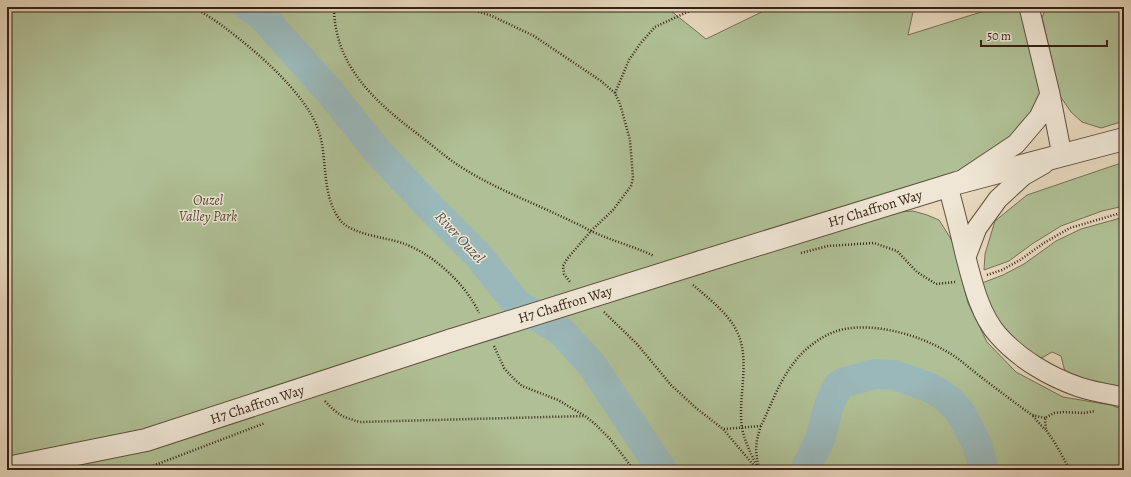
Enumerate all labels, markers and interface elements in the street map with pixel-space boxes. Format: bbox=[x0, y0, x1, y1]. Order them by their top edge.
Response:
scale bar bbox=[981, 22, 1107, 48]
text: 50 m bbox=[987, 28, 1011, 44]
street label: H7 Chaffron Way bbox=[826, 185, 925, 232]
park label: Ouzel Valley Park bbox=[179, 191, 237, 226]
water label: River Ouzel bbox=[431, 207, 489, 267]
street label: H7 Chaffron Way bbox=[516, 281, 615, 328]
street label: H7 Chaffron Way bbox=[208, 380, 307, 429]

